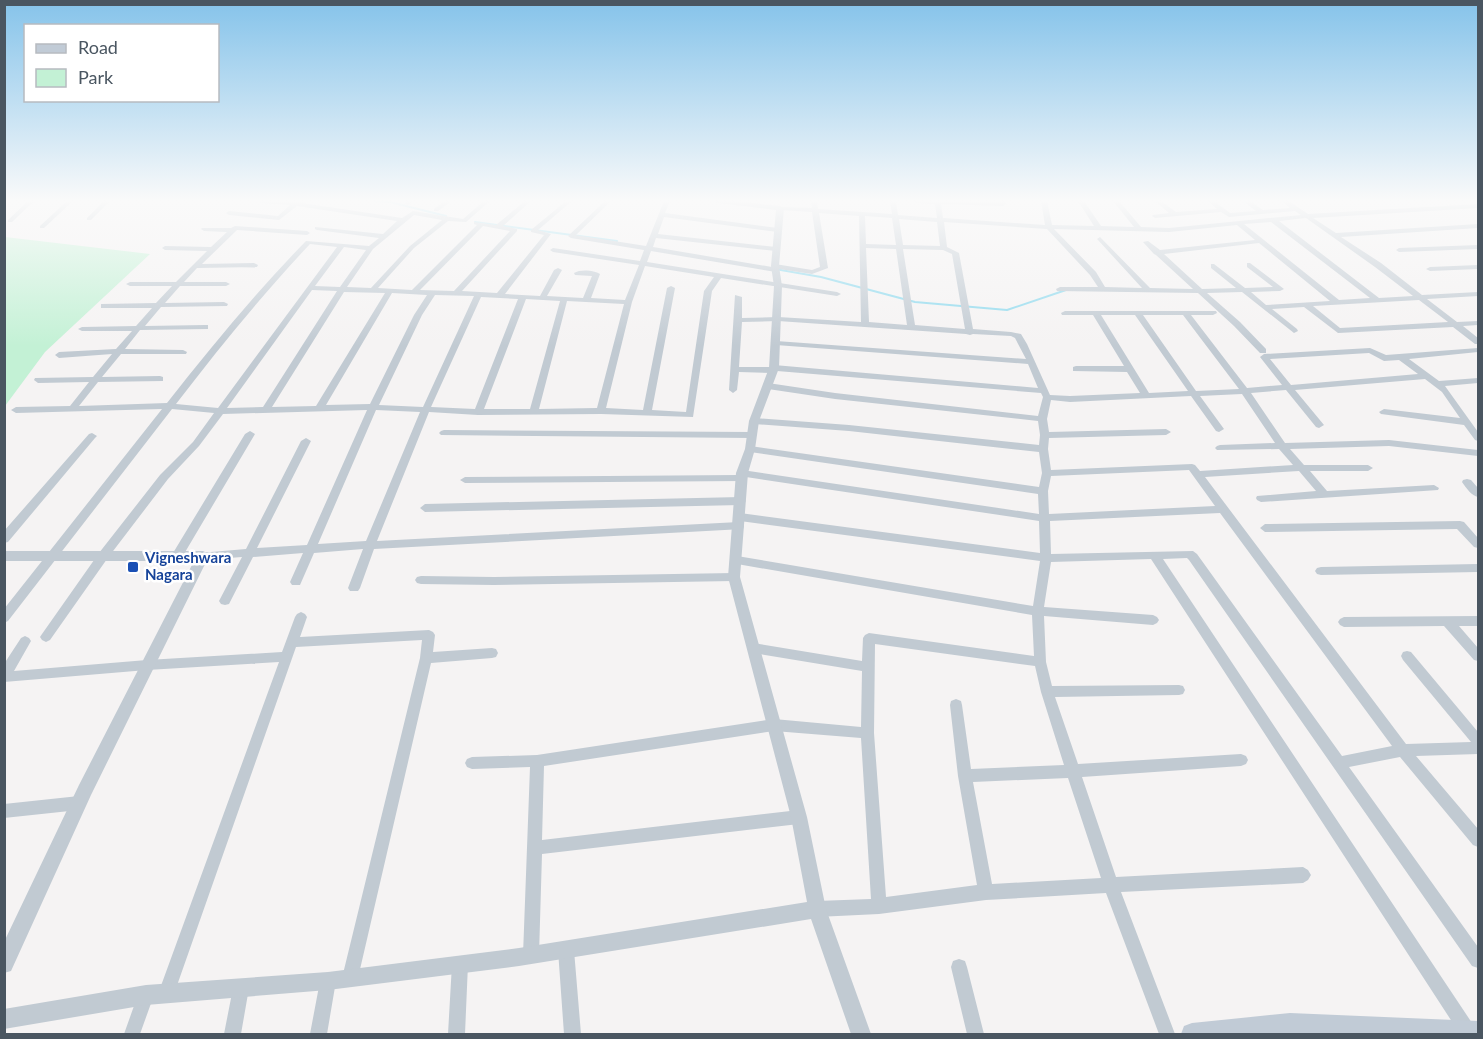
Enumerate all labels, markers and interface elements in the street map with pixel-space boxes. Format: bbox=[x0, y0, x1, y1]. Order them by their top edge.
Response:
legend bbox=[24, 24, 219, 102]
text: Road bbox=[78, 36, 118, 58]
text: Park bbox=[78, 66, 114, 88]
place label: Vigneshwara Nagara bbox=[144, 548, 231, 583]
marker: Vigneshwara Nagara bbox=[126, 560, 140, 574]

